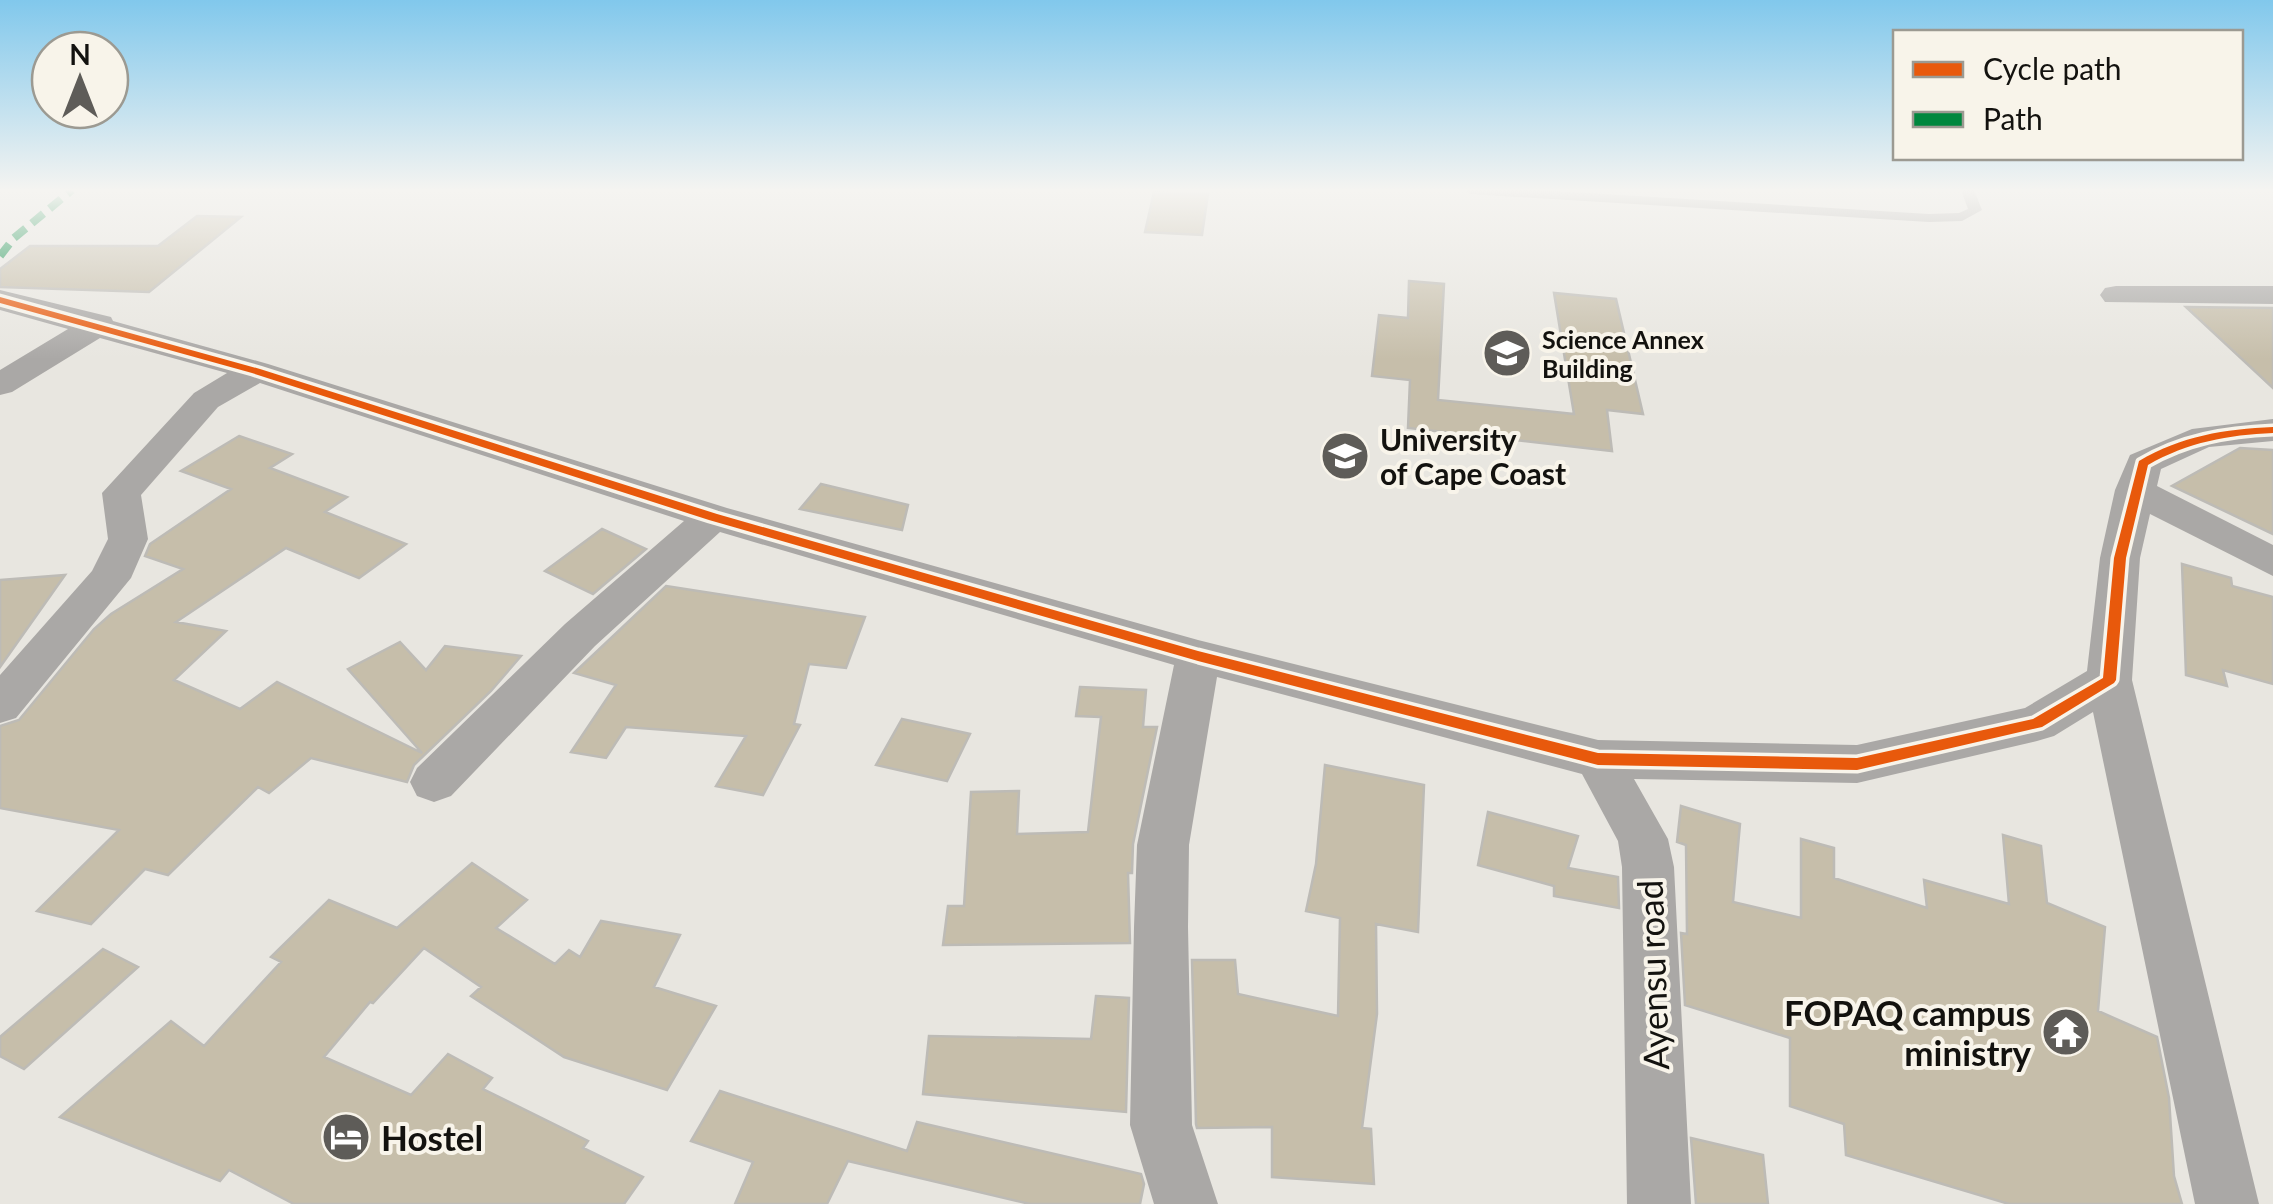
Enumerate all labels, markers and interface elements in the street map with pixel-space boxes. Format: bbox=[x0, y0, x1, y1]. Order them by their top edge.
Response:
north arrow bbox=[30, 30, 130, 130]
legend bbox=[1893, 30, 2243, 160]
text: N bbox=[69, 37, 91, 71]
text: Cycle path bbox=[1983, 50, 2122, 86]
text: Path bbox=[1983, 100, 2043, 136]
place label: Science Annex Building bbox=[1542, 324, 1704, 383]
school or university icon: Science Annex Building bbox=[1481, 327, 1533, 379]
place label: University of Cape Coast bbox=[1380, 421, 1566, 491]
school or university icon: University of Cape Coast bbox=[1319, 430, 1371, 482]
street label: Ayensu road bbox=[1628, 879, 1676, 1071]
place label: FOPAQ campus ministry bbox=[1784, 991, 2032, 1073]
temple icon: FOPAQ campus ministry bbox=[2040, 1006, 2092, 1058]
hotel icon: Hostel bbox=[320, 1111, 372, 1163]
place label: Hostel bbox=[381, 1116, 483, 1158]

